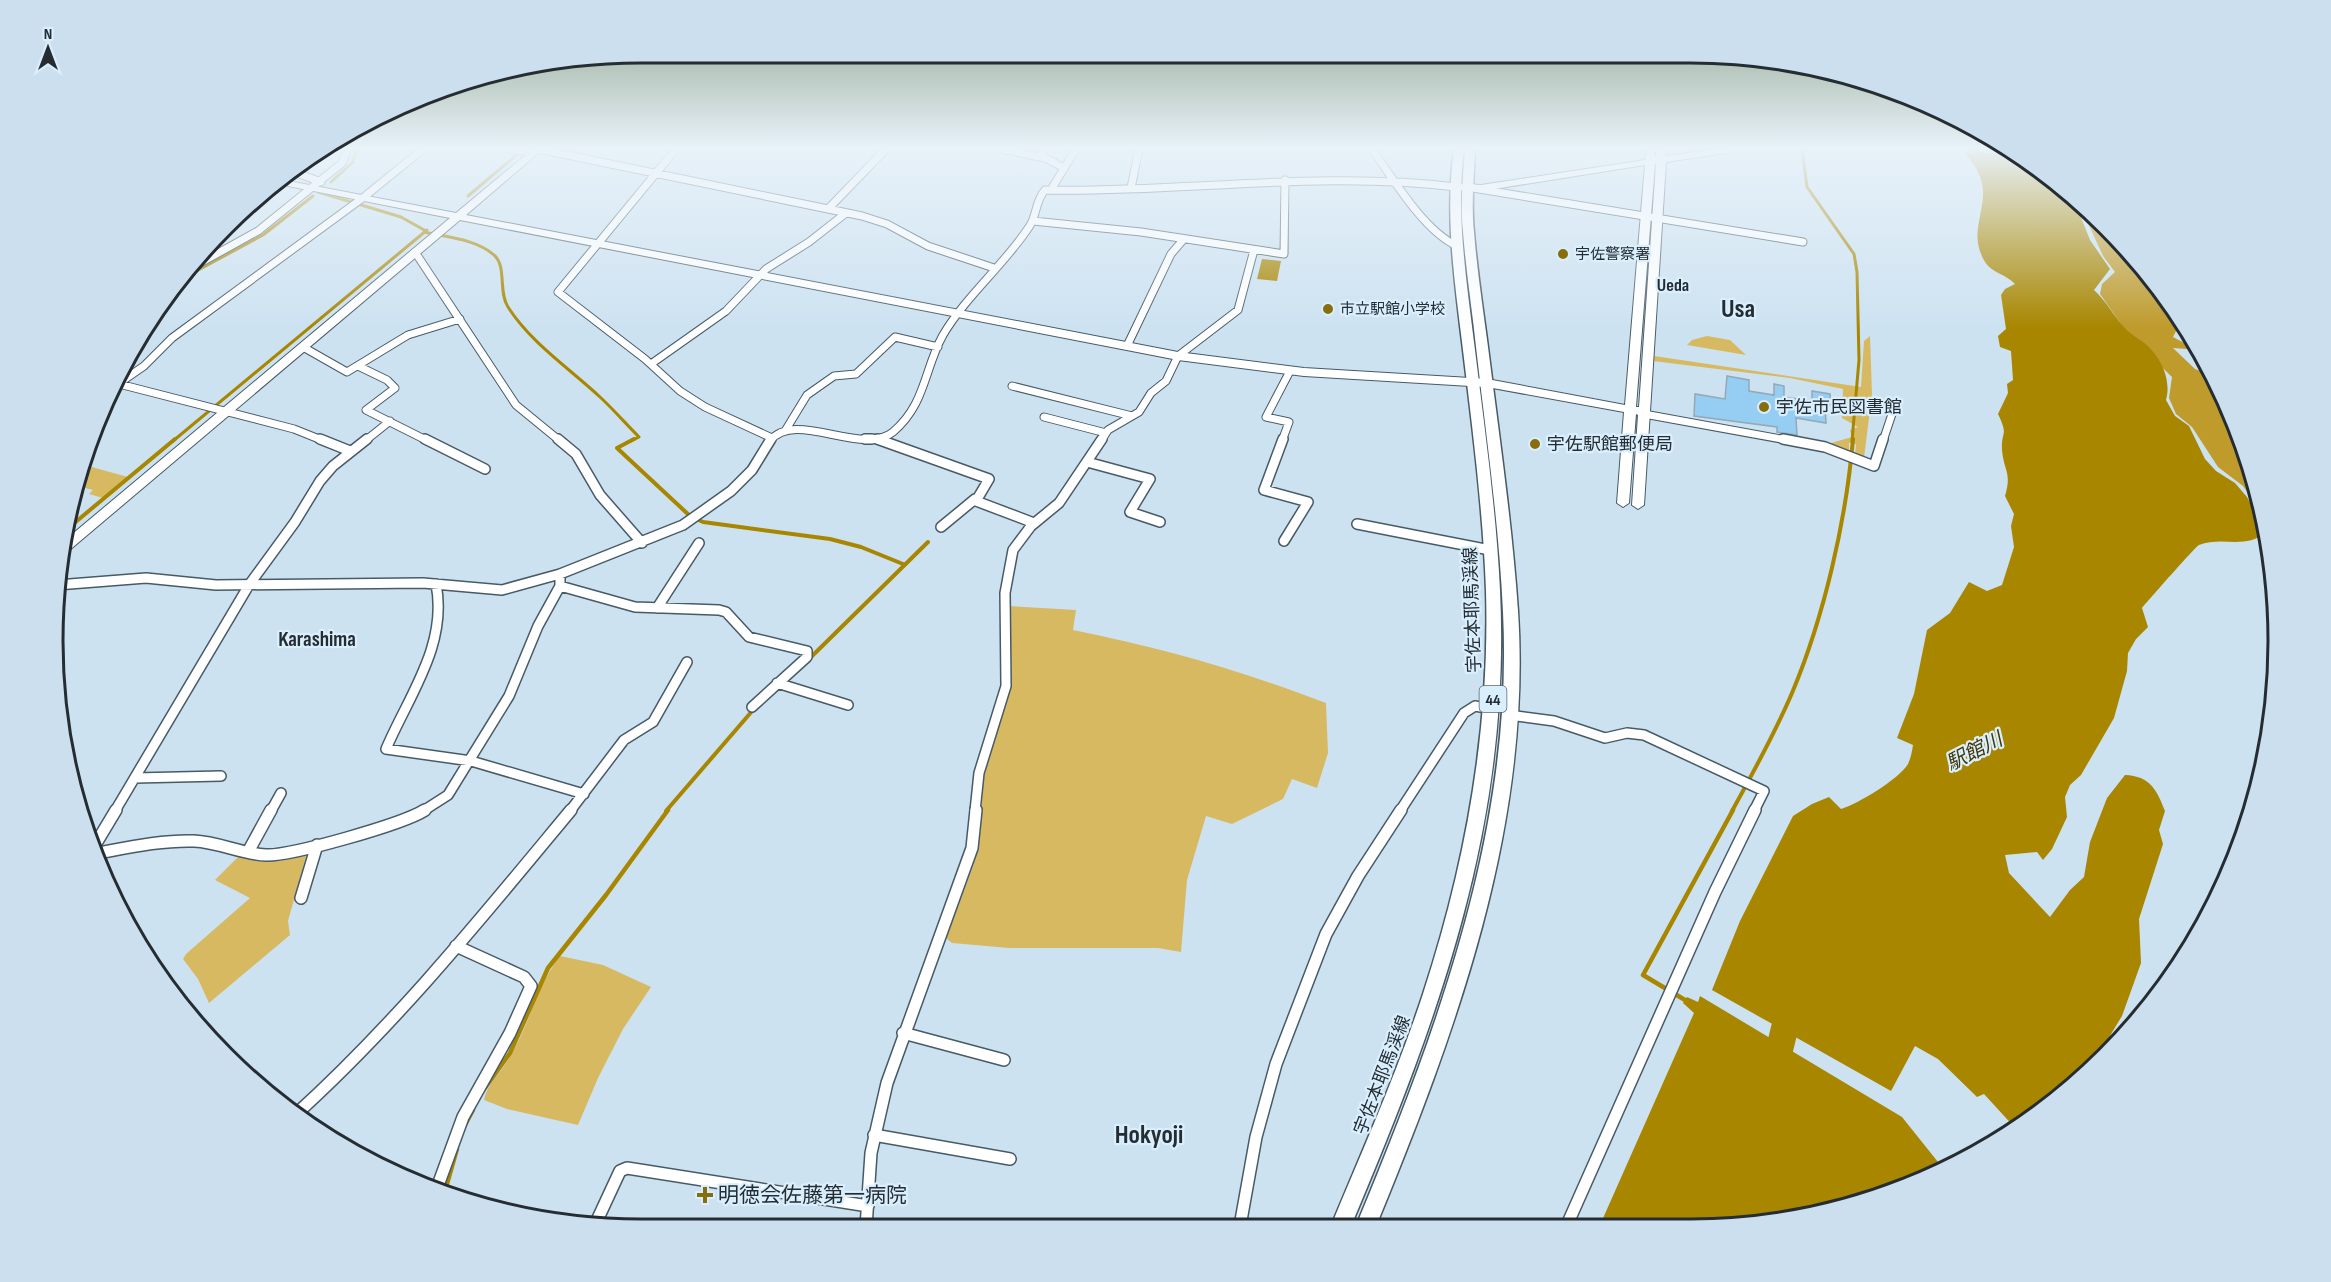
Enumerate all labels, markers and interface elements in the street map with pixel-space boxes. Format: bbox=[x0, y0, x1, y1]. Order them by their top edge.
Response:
north arrow bbox=[18, 18, 78, 78]
text: N bbox=[44, 25, 52, 44]
place label: 宇佐警察署 bbox=[1575, 245, 1650, 264]
marker: 宇佐警察署 bbox=[1556, 247, 1570, 261]
district label: Ueda bbox=[1657, 275, 1689, 296]
district label: Usa bbox=[1721, 294, 1755, 325]
place label: 市立駅館小学校 bbox=[1340, 300, 1445, 319]
marker: 市立駅館小学校 bbox=[1321, 302, 1335, 316]
place label: 宇佐市民図書館 bbox=[1776, 397, 1902, 418]
marker: 宇佐市民図書館 bbox=[1757, 400, 1771, 414]
place label: 宇佐駅館郵便局 bbox=[1547, 434, 1673, 455]
marker: 宇佐駅館郵便局 bbox=[1528, 437, 1542, 451]
street label: 宇佐本耶馬渓線 bbox=[1460, 547, 1485, 673]
district label: Karashima bbox=[278, 627, 356, 652]
road number: 44 bbox=[1480, 686, 1506, 712]
water label: 駅館川 bbox=[1942, 727, 2008, 776]
street label: 宇佐本耶馬渓線 bbox=[1350, 1013, 1415, 1138]
district label: Hokyoji bbox=[1115, 1120, 1183, 1151]
place label: 明徳会佐藤第一病院 bbox=[718, 1183, 907, 1208]
marker: 明徳会佐藤第一病院 bbox=[696, 1186, 714, 1204]

